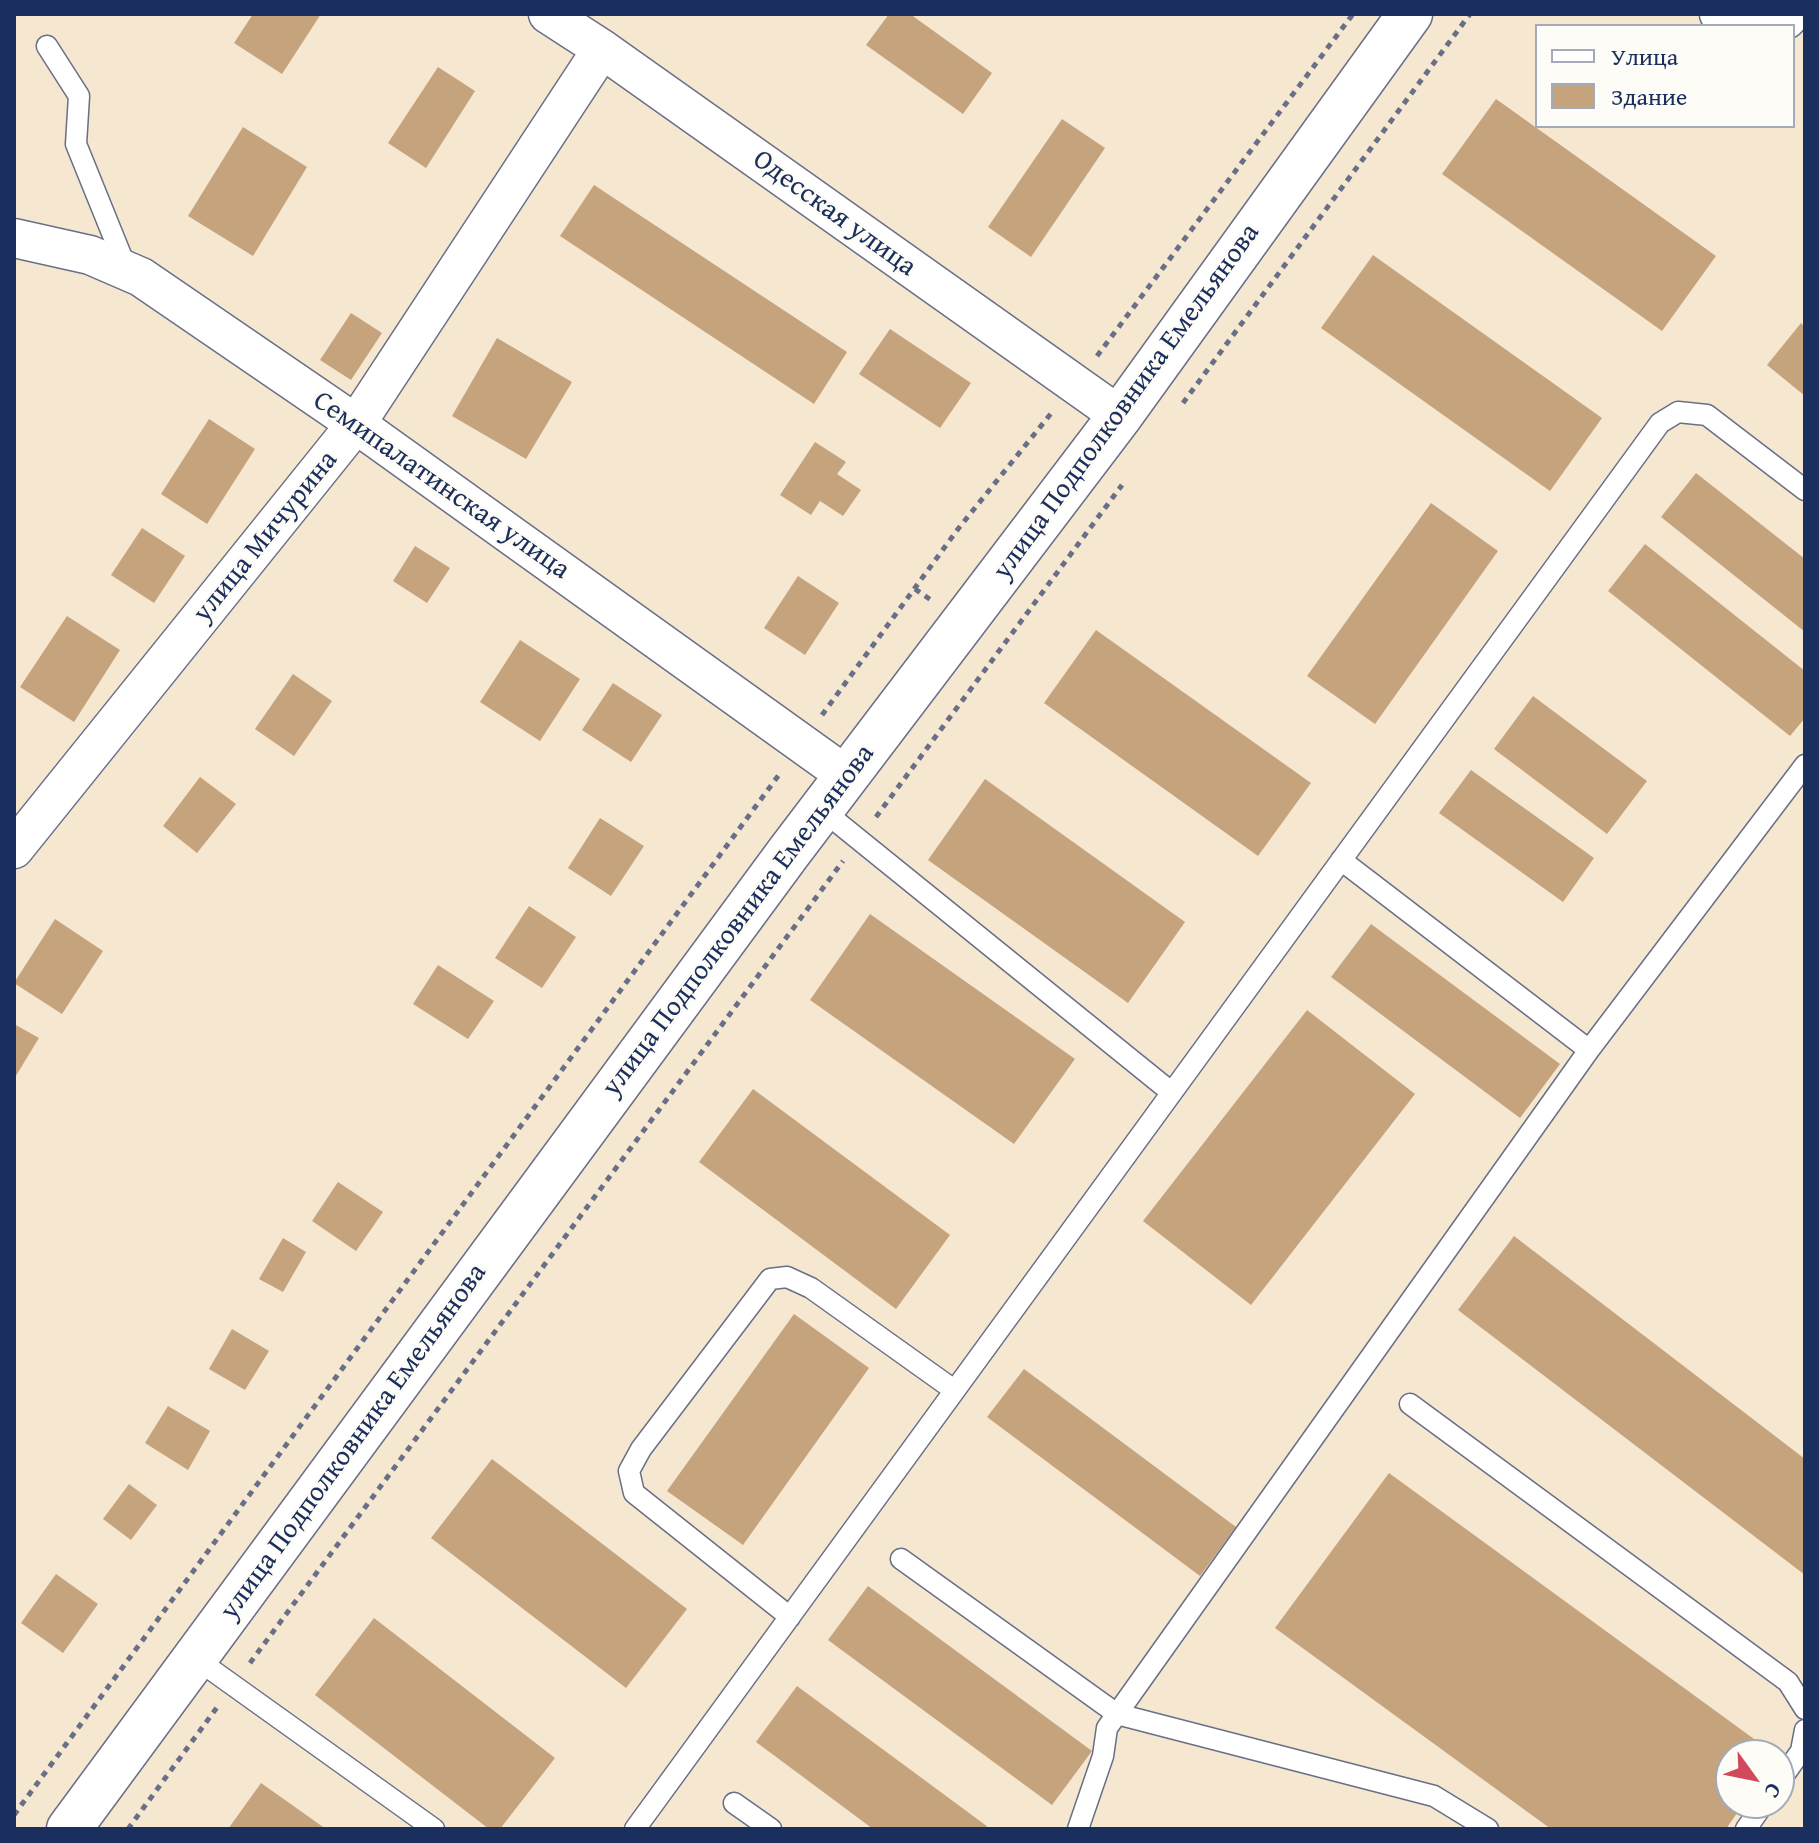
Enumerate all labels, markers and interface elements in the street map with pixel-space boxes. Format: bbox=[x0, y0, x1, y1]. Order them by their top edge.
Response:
legend bbox=[1535, 24, 1795, 128]
text: Улица bbox=[1611, 39, 1678, 74]
text: Здание bbox=[1611, 79, 1687, 114]
street label: Одесская улица bbox=[746, 143, 922, 285]
street label: улица Подполковника Емельянова bbox=[986, 217, 1268, 587]
street label: Семипалатинская улица bbox=[306, 385, 576, 587]
street label: улица Мичурина bbox=[187, 444, 345, 630]
street label: улица Подполковника Емельянова bbox=[596, 738, 882, 1104]
street label: улица Подполковника Емельянова bbox=[213, 1257, 495, 1627]
north arrow bbox=[1715, 1739, 1795, 1819]
text: С bbox=[1757, 1777, 1790, 1805]

